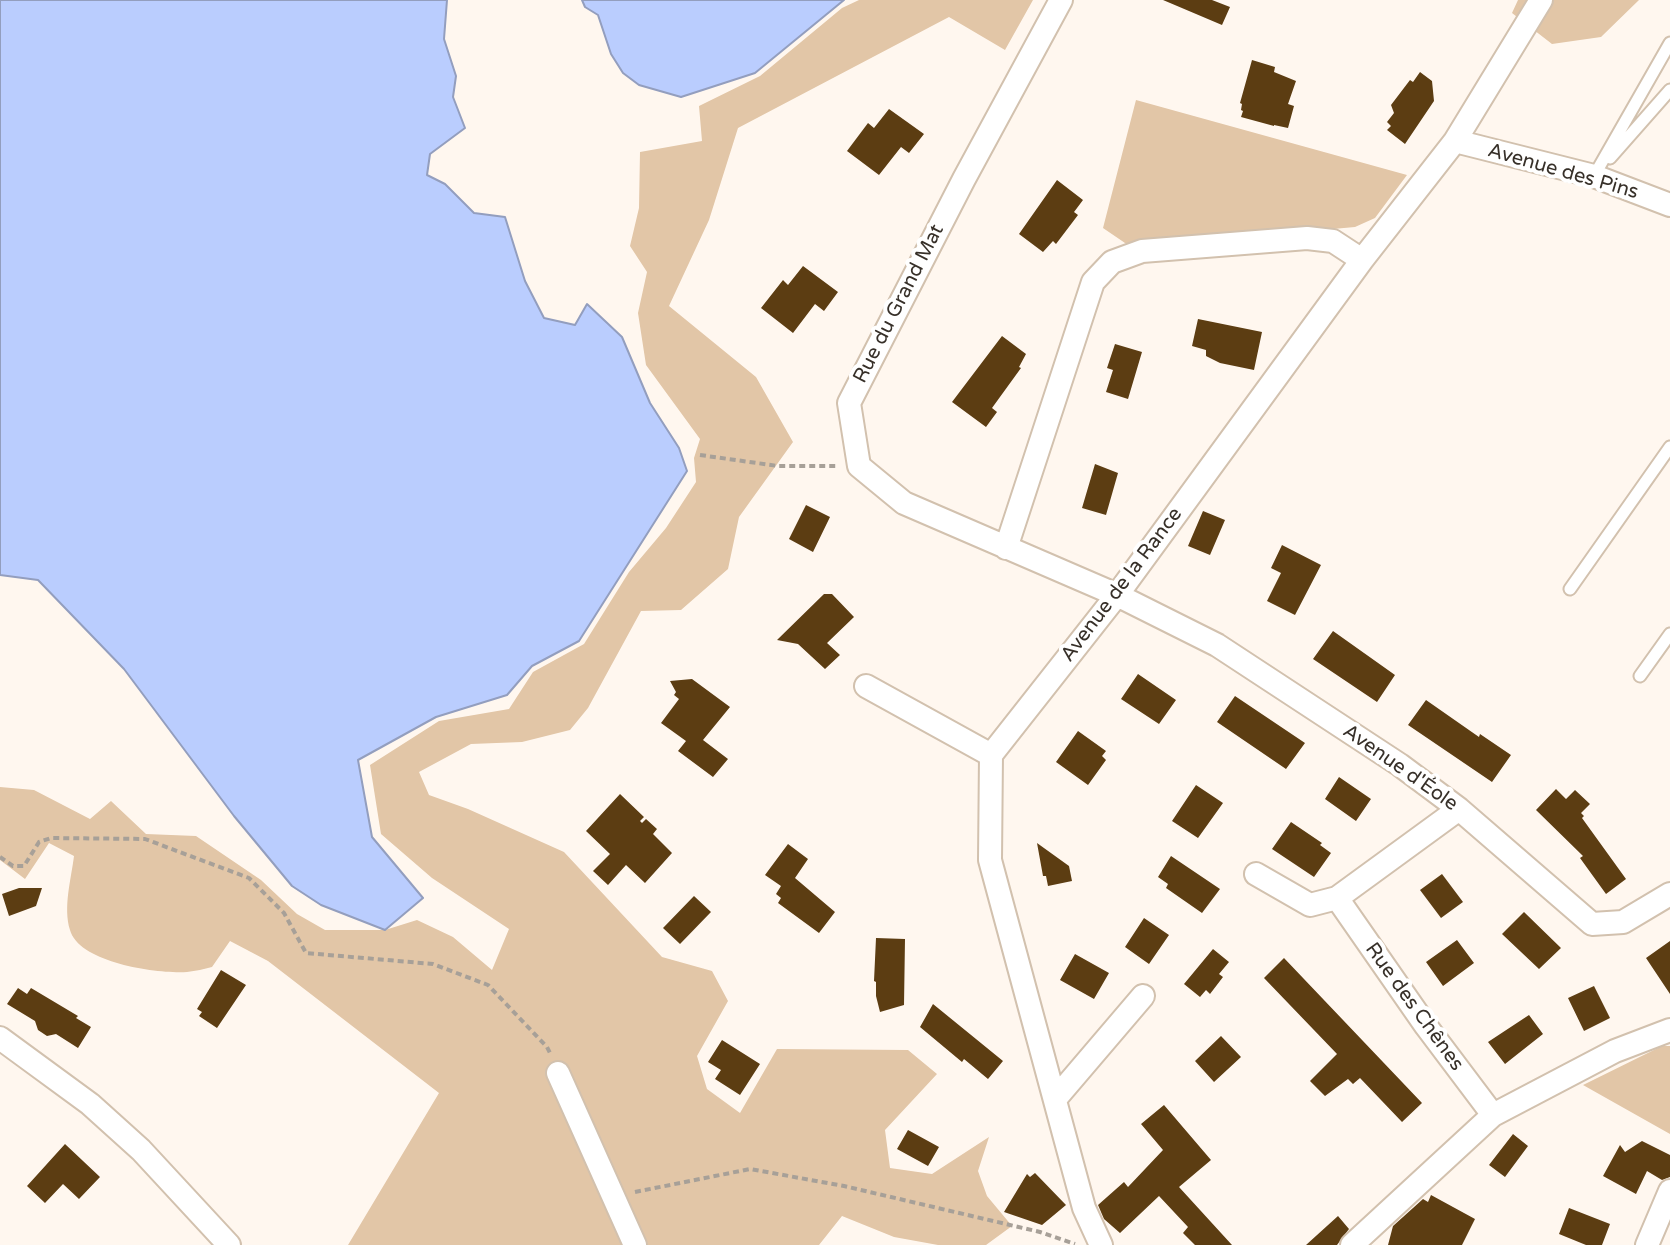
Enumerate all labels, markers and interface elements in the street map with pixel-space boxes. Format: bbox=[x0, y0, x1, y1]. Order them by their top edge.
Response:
street label: Avenue des Pins bbox=[1485, 139, 1641, 205]
street label: Rue du Grand Mat bbox=[849, 221, 949, 387]
street label: Avenue de la Rance bbox=[1056, 503, 1188, 667]
street label: Avenue d'Éole bbox=[1338, 720, 1462, 816]
street label: Rue des Chênes bbox=[1360, 938, 1468, 1076]

